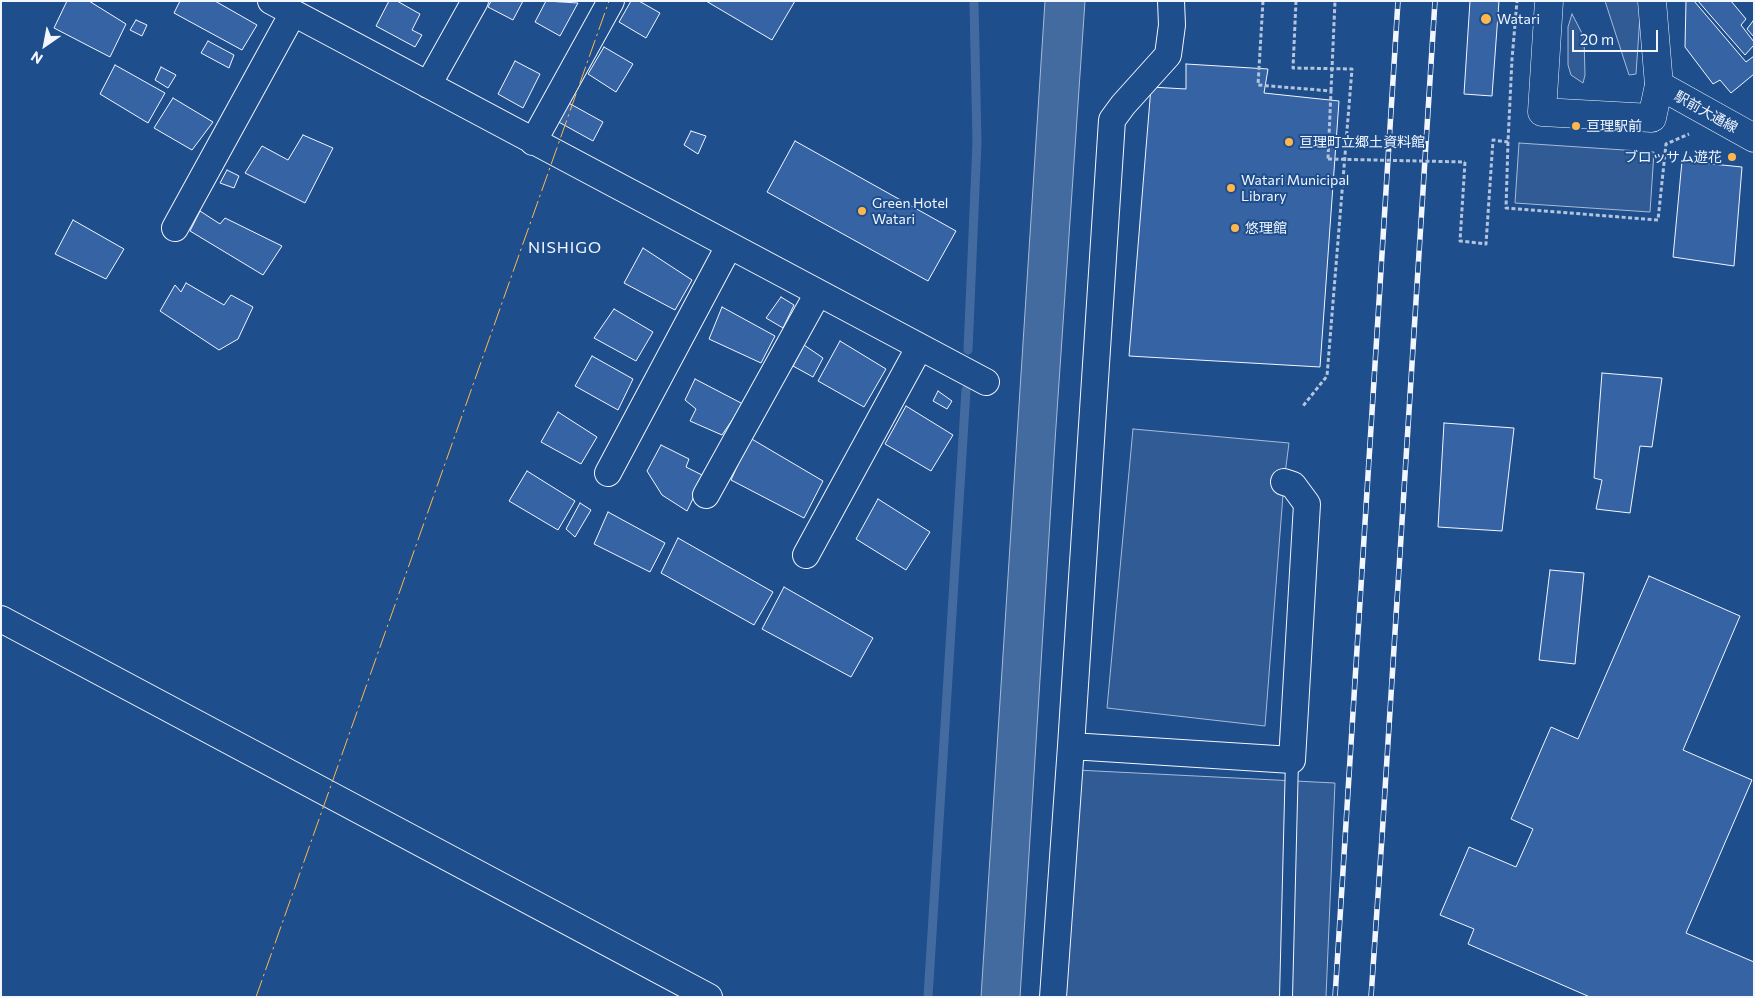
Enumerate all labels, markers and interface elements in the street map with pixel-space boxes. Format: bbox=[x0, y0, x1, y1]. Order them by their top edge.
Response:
place label: Watari bbox=[1497, 11, 1540, 27]
marker: Watari bbox=[1479, 12, 1493, 26]
north arrow bbox=[20, 20, 70, 70]
scale bar bbox=[1575, 20, 1661, 52]
text: 20 m bbox=[1580, 30, 1614, 48]
text: N bbox=[28, 48, 46, 68]
street label: 駅前大通線 bbox=[1671, 88, 1741, 136]
place label: 亘理駅前 bbox=[1586, 118, 1642, 134]
marker: 亘理駅前 bbox=[1570, 120, 1582, 132]
place label: 亘理町立郷土資料館 bbox=[1299, 134, 1425, 150]
marker: 亘理町立郷土資料館 bbox=[1283, 136, 1295, 148]
place label: ブロッサム遊花 bbox=[1624, 149, 1722, 165]
marker: ブロッサム遊花 bbox=[1726, 151, 1738, 163]
place label: Watari Municipal Library bbox=[1241, 172, 1349, 204]
marker: Watari Municipal Library bbox=[1225, 182, 1237, 194]
place label: Green Hotel Watari bbox=[872, 195, 948, 228]
marker: Green Hotel Watari bbox=[856, 205, 868, 217]
place label: 悠理館 bbox=[1245, 220, 1287, 236]
marker: 悠理館 bbox=[1229, 222, 1241, 234]
district label: NISHIGO bbox=[527, 238, 603, 258]

